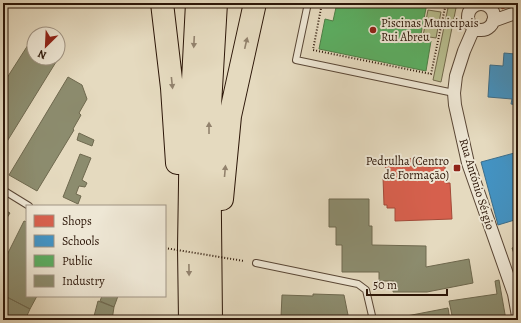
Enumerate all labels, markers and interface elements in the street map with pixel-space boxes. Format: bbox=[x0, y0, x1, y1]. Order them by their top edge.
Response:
place label: Piscinas Municipais Rui Abreu bbox=[381, 15, 479, 45]
marker: Piscinas Municipais Rui Abreu bbox=[368, 25, 378, 35]
north arrow bbox=[26, 26, 66, 66]
one-way arrow bbox=[191, 36, 198, 48]
one-way arrow bbox=[243, 37, 249, 49]
text: N bbox=[35, 46, 49, 63]
one-way arrow bbox=[168, 77, 175, 89]
one-way arrow bbox=[206, 121, 212, 134]
street label: Rua António Sérgio bbox=[456, 136, 498, 232]
place label: Pedrulha (Centro de Formação) bbox=[366, 153, 449, 183]
marker: Pedrulha (Centro de Formação) bbox=[452, 163, 462, 173]
one-way arrow bbox=[221, 165, 228, 177]
legend bbox=[26, 205, 166, 297]
text: Shops bbox=[62, 213, 92, 229]
text: Schools bbox=[62, 233, 99, 249]
text: Public bbox=[62, 253, 93, 269]
one-way arrow bbox=[186, 264, 192, 277]
scale bar bbox=[367, 271, 447, 297]
text: Industry bbox=[62, 273, 105, 289]
text: 50 m bbox=[373, 277, 397, 293]

